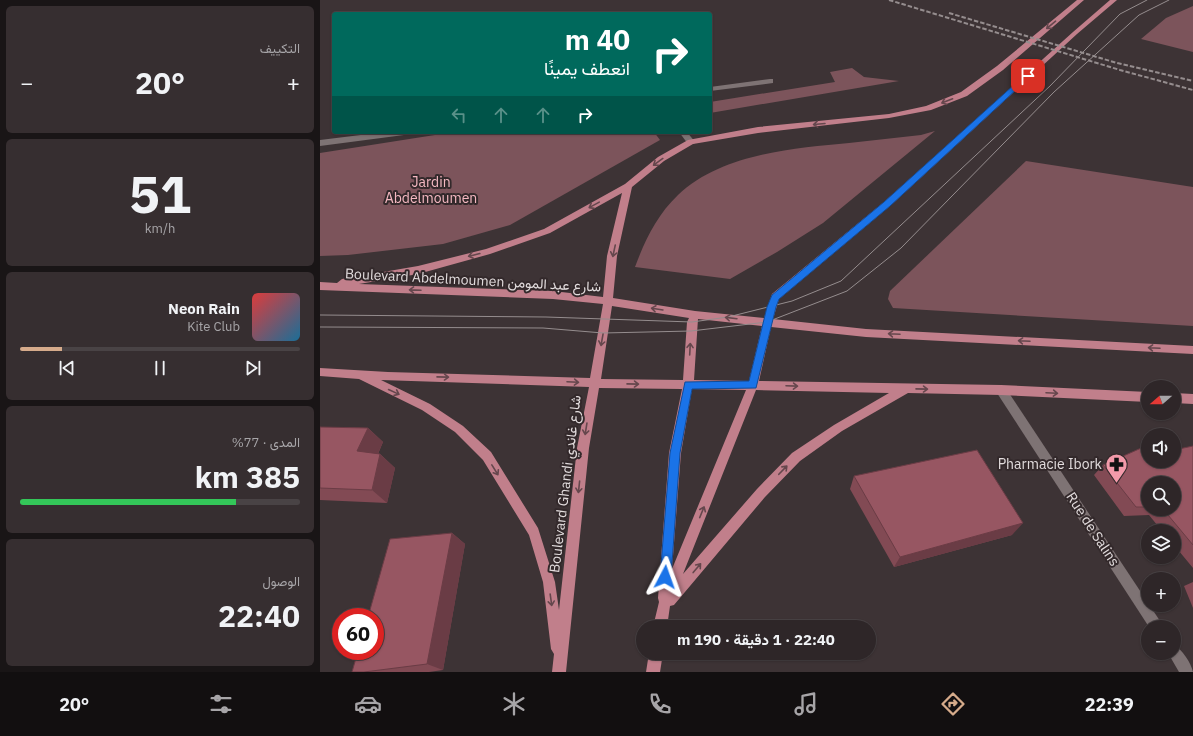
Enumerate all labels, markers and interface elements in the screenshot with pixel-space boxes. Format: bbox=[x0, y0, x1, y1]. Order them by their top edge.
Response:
one-way arrow bbox=[1046, 20, 1057, 29]
text: 40 m bbox=[565, 21, 630, 58]
icon: right bbox=[644, 28, 696, 80]
text: التكييف bbox=[260, 40, 300, 57]
text: انعطف يمينًا bbox=[544, 57, 630, 80]
pin bbox=[1011, 59, 1045, 93]
text: 20° bbox=[135, 63, 185, 102]
icon: arrive bbox=[1017, 65, 1039, 87]
text: − bbox=[20, 68, 33, 97]
text: + bbox=[287, 68, 300, 97]
one-way arrow bbox=[941, 97, 953, 105]
icon: left bbox=[448, 104, 470, 126]
icon: ahead bbox=[490, 104, 512, 126]
icon: ahead bbox=[532, 104, 554, 126]
icon: right bbox=[574, 104, 596, 126]
one-way arrow bbox=[813, 120, 826, 127]
one-way arrow bbox=[653, 158, 664, 166]
text: 51 bbox=[129, 160, 191, 227]
park label: Jardin Abdelmoumen bbox=[385, 173, 477, 207]
one-way arrow bbox=[588, 202, 600, 210]
text: km/h bbox=[145, 220, 175, 237]
one-way arrow bbox=[609, 245, 617, 258]
one-way arrow bbox=[468, 252, 481, 260]
street label: Boulevard Abdelmoumen شارع عبد المومن bbox=[344, 264, 601, 298]
one-way arrow bbox=[409, 286, 422, 294]
text: Neon Rain bbox=[168, 299, 240, 318]
one-way arrow bbox=[651, 305, 664, 313]
one-way arrow bbox=[725, 314, 738, 322]
text: Kite Club bbox=[187, 318, 240, 335]
one-way arrow bbox=[888, 331, 901, 338]
one-way arrow bbox=[597, 333, 605, 346]
one-way arrow bbox=[1018, 338, 1031, 345]
one-way arrow bbox=[687, 343, 694, 356]
one-way arrow bbox=[1148, 344, 1161, 352]
icon: previous bbox=[56, 357, 78, 379]
icon: pause bbox=[149, 357, 171, 379]
icon: next bbox=[242, 357, 264, 379]
one-way arrow bbox=[436, 373, 449, 381]
one-way arrow bbox=[566, 378, 579, 385]
one-way arrow bbox=[626, 380, 639, 388]
north arrow bbox=[1141, 380, 1181, 420]
map controls bbox=[1141, 380, 1181, 660]
one-way arrow bbox=[785, 382, 798, 390]
one-way arrow bbox=[915, 385, 928, 393]
one-way arrow bbox=[388, 389, 400, 396]
one-way arrow bbox=[1045, 389, 1058, 396]
street label: Boulevard Ghandi شارع غاندي bbox=[545, 394, 588, 574]
one-way arrow bbox=[582, 422, 590, 435]
button: sound bbox=[1141, 428, 1181, 468]
text: المدى · 77% bbox=[232, 434, 300, 451]
pharmacy icon: Pharmacie Ibork bbox=[1104, 451, 1130, 484]
place label: Pharmacie Ibork bbox=[998, 455, 1103, 473]
text: 385 km bbox=[195, 457, 300, 496]
one-way arrow bbox=[492, 464, 500, 476]
one-way arrow bbox=[778, 465, 788, 475]
button: search bbox=[1141, 476, 1181, 516]
one-way arrow bbox=[575, 480, 583, 493]
street label: Rue de Salins bbox=[1062, 489, 1124, 570]
one-way arrow bbox=[698, 506, 706, 518]
button: layers bbox=[1141, 524, 1181, 564]
position arrow bbox=[644, 556, 686, 598]
one-way arrow bbox=[693, 562, 702, 573]
button: + bbox=[1141, 572, 1181, 612]
text: الوصول bbox=[262, 573, 300, 590]
one-way arrow bbox=[547, 593, 555, 606]
text: 22:40 bbox=[218, 596, 300, 635]
speed limit sign: 60 bbox=[332, 608, 384, 660]
button: − bbox=[1141, 620, 1181, 660]
text: 22:40 · 1 دقيقة · 190 m bbox=[677, 630, 835, 649]
icon: filters bbox=[207, 690, 235, 718]
icon: car bbox=[354, 690, 382, 718]
icon: climate bbox=[500, 690, 528, 718]
icon: phone bbox=[646, 690, 674, 718]
icon: music bbox=[792, 690, 820, 718]
icon: directions bbox=[939, 690, 967, 718]
text: 20° bbox=[59, 693, 89, 716]
text: 22:39 bbox=[1085, 693, 1134, 716]

